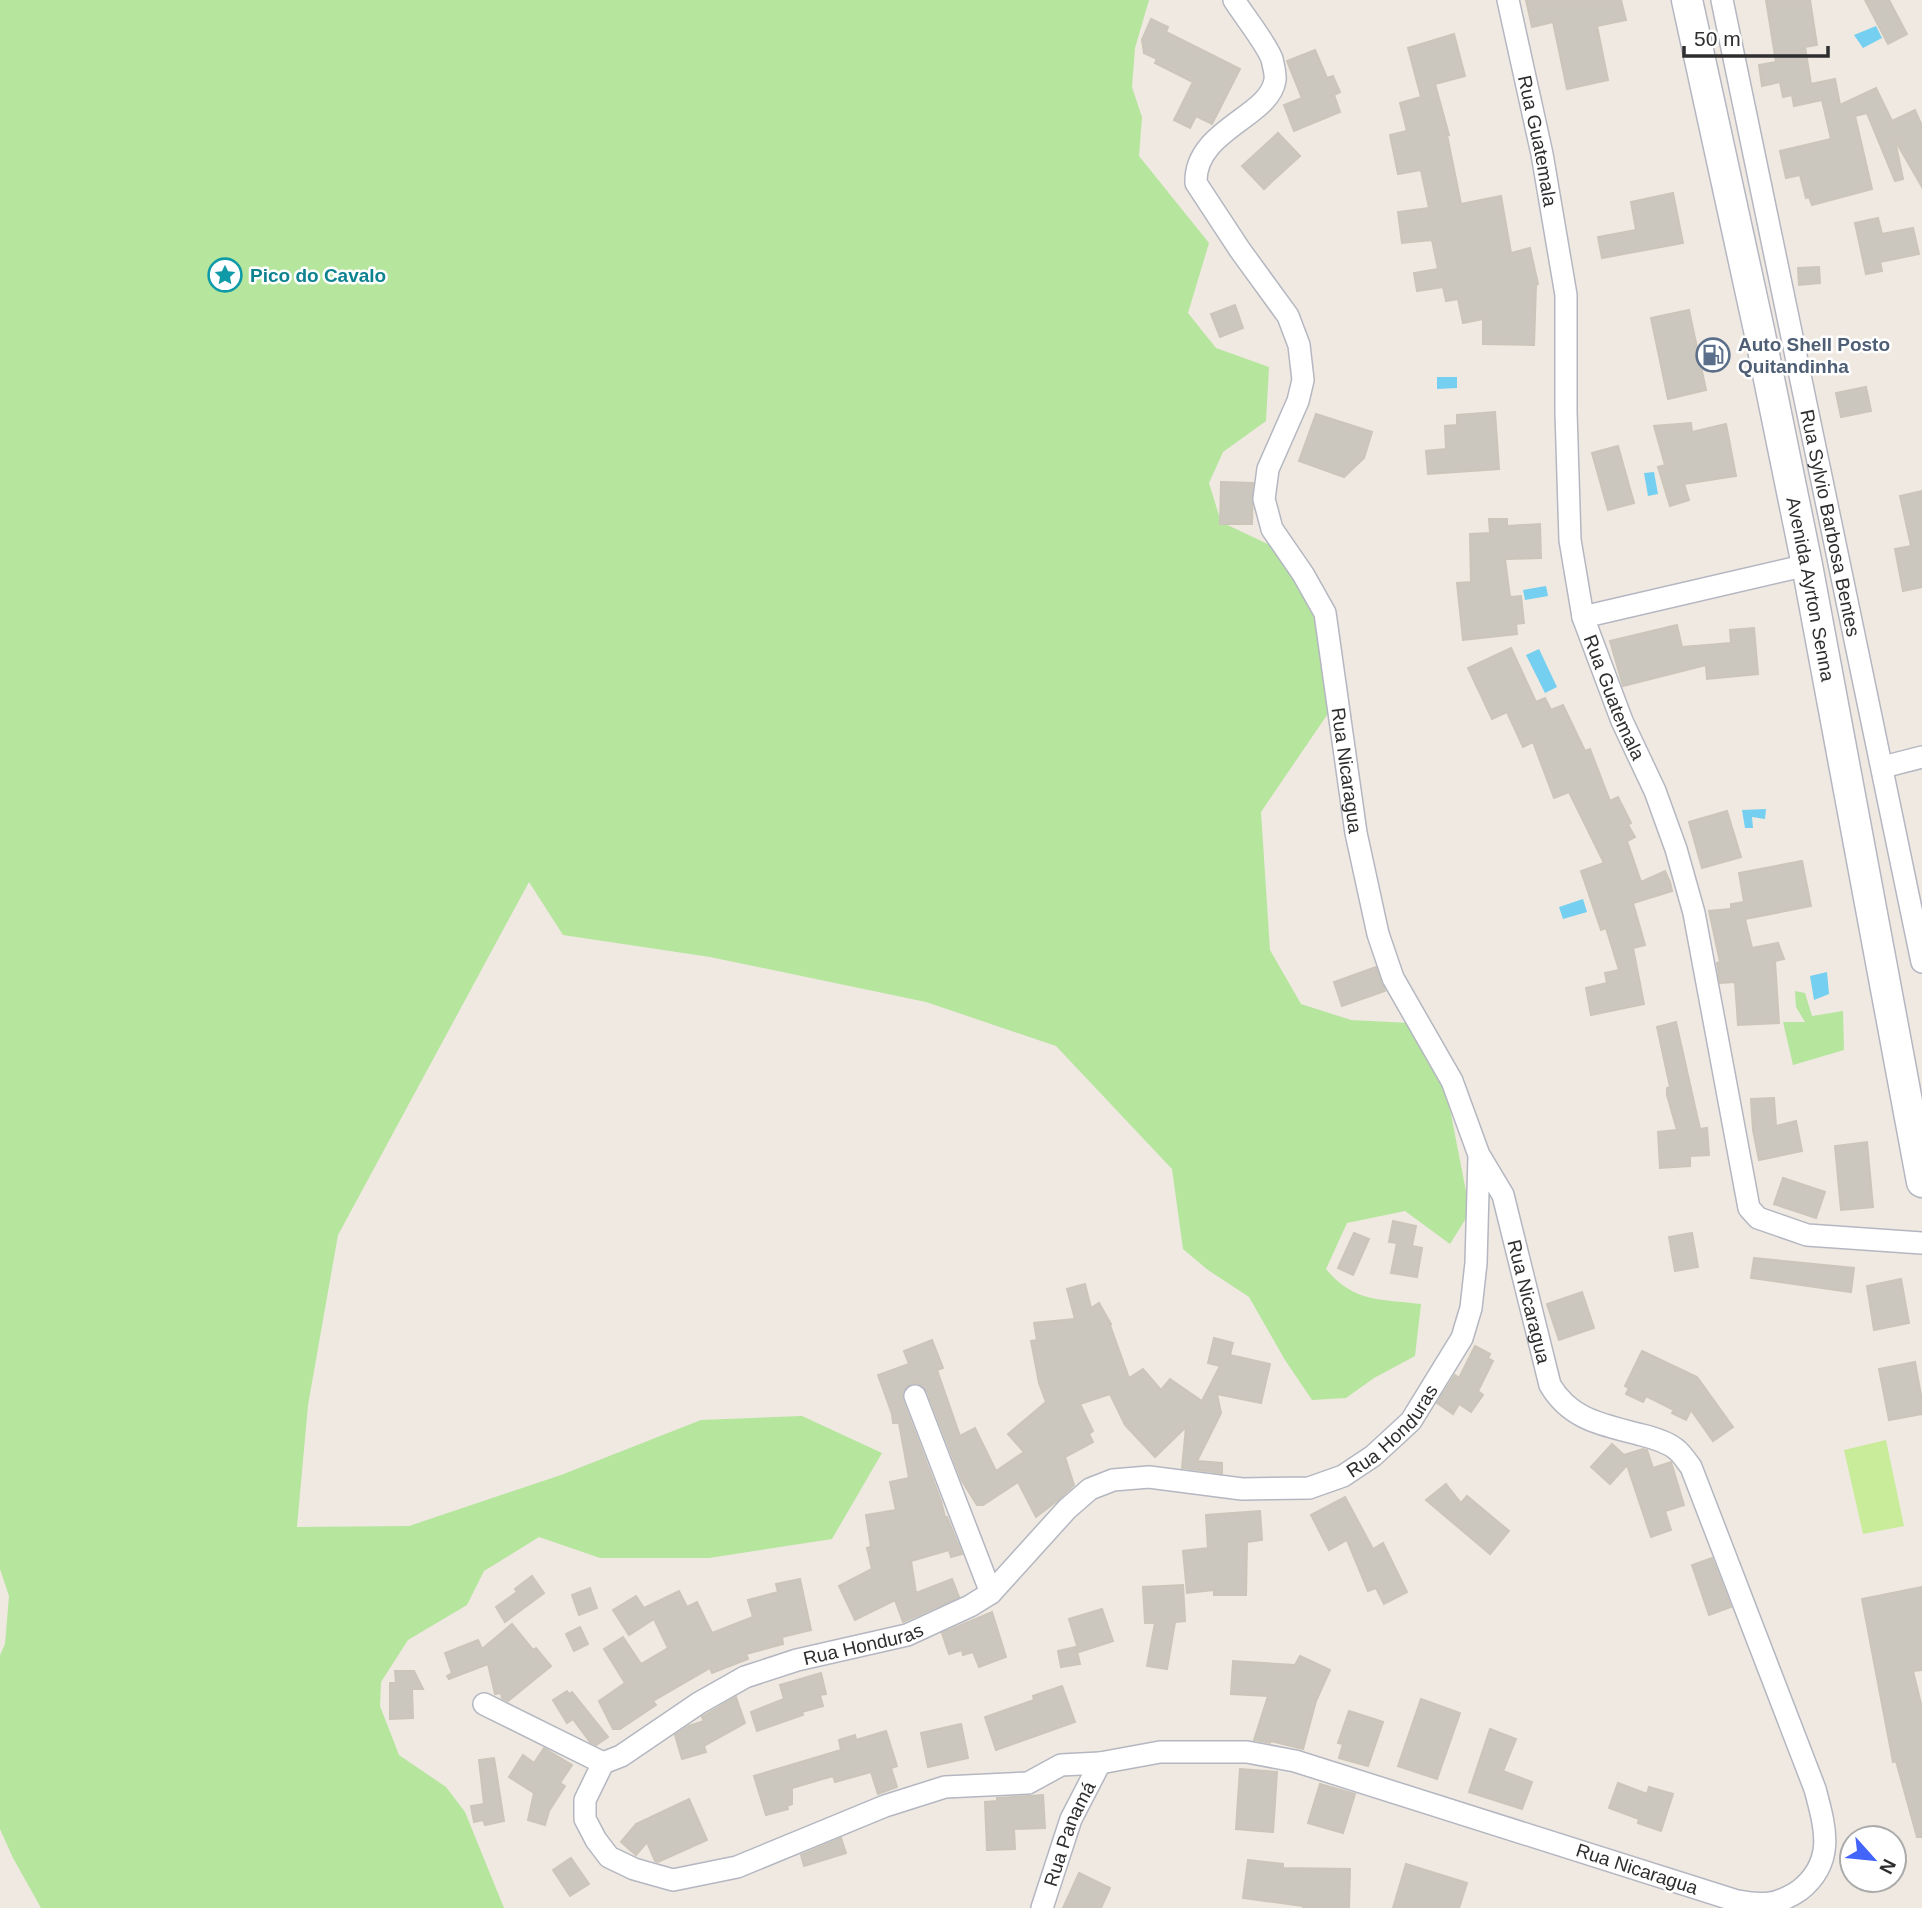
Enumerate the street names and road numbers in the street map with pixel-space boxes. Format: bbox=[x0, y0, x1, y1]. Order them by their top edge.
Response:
street label: Rua Guatemala bbox=[1514, 73, 1561, 208]
street label: Rua Sylvio Barbosa Bentes bbox=[1797, 407, 1865, 638]
street label: Avenida Ayrton Senna bbox=[1783, 495, 1839, 683]
street label: Rua Guatemala bbox=[1580, 632, 1649, 764]
street label: Rua Nicaragua bbox=[1328, 706, 1366, 835]
street label: Rua Nicaragua bbox=[1504, 1237, 1555, 1366]
street label: Rua Honduras bbox=[1342, 1380, 1442, 1481]
street label: Rua Honduras bbox=[801, 1619, 926, 1669]
street label: Rua Panamá bbox=[1039, 1777, 1099, 1889]
street label: Rua Nicaragua bbox=[1573, 1839, 1701, 1899]

